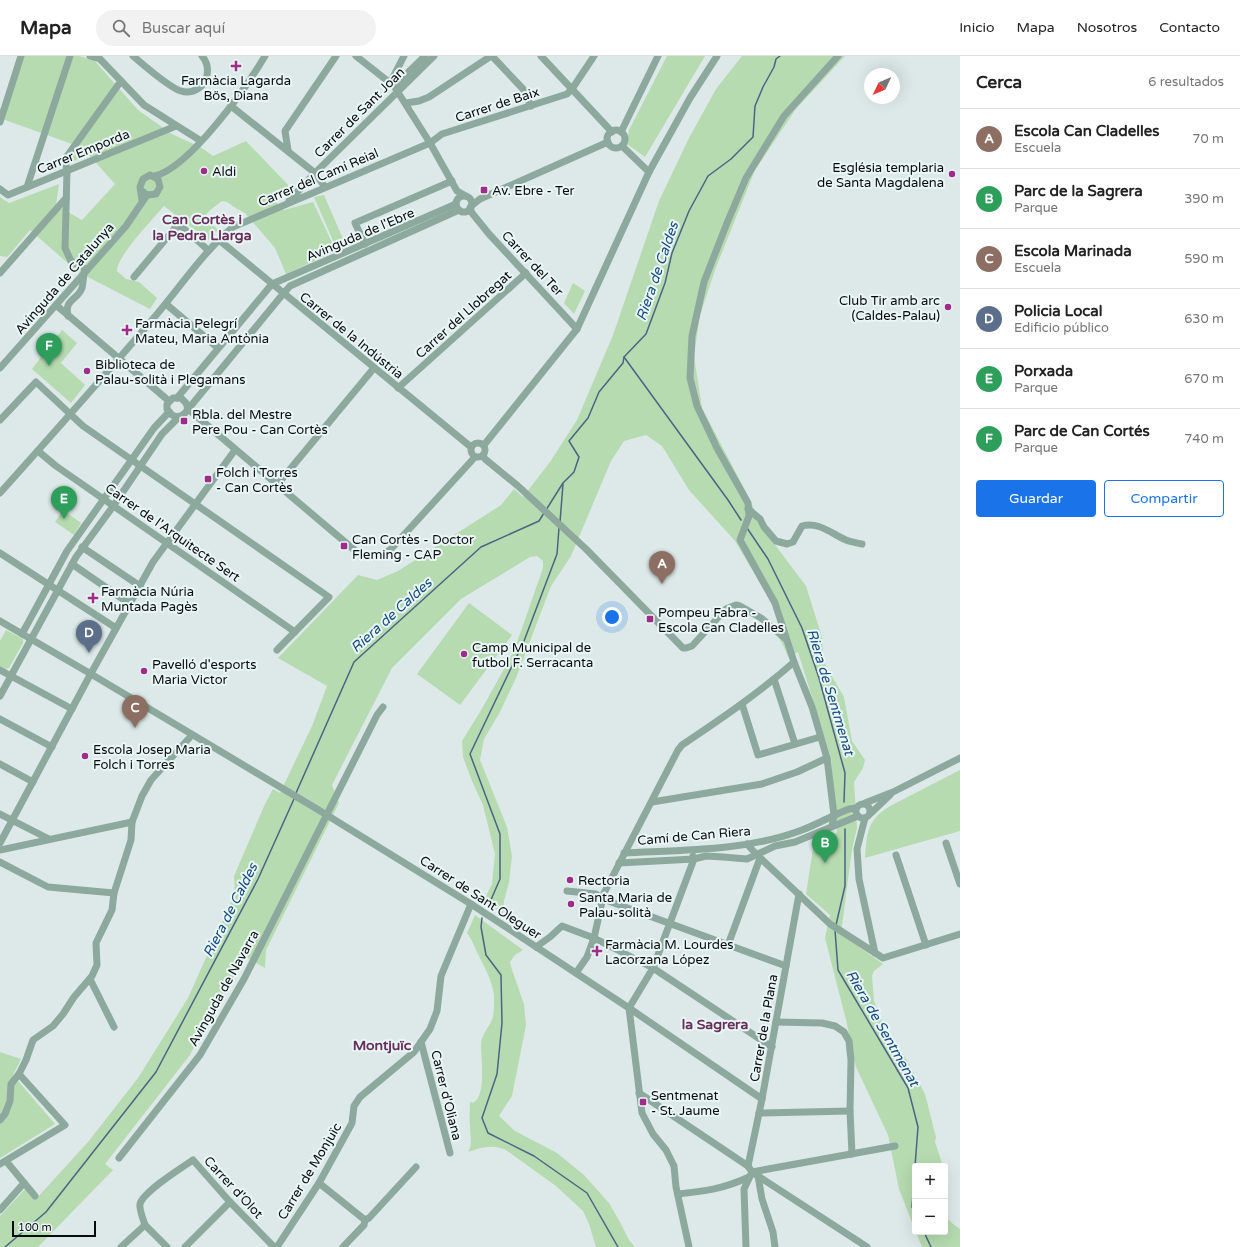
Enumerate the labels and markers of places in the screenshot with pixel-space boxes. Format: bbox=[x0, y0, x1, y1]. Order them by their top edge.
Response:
marker: Farmàcia Lagarda Bös, Diana bbox=[231, 61, 241, 71]
place label: Farmàcia Lagarda Bös, Diana bbox=[181, 73, 291, 104]
place label: Església templaria de Santa Magdalena bbox=[817, 160, 944, 191]
place label: Aldi bbox=[212, 164, 236, 180]
marker: Aldi bbox=[199, 166, 209, 176]
marker: Església templaria de Santa Magdalena bbox=[947, 169, 957, 179]
place label: Av. Ebre - Ter bbox=[492, 183, 575, 199]
marker: Av. Ebre - Ter bbox=[479, 185, 489, 195]
place label: Club Tir amb arc (Caldes-Palau) bbox=[839, 293, 940, 324]
marker: Club Tir amb arc (Caldes-Palau) bbox=[943, 302, 953, 312]
place label: Farmàcia Pelegrí Mateu, Maria Antònia bbox=[135, 316, 269, 347]
marker: Farmàcia Pelegrí Mateu, Maria Antònia bbox=[122, 325, 132, 335]
pin: F bbox=[36, 333, 62, 366]
place label: Biblioteca de Palau-solità i Plegamans bbox=[95, 357, 245, 388]
marker: Biblioteca de Palau-solità i Plegamans bbox=[82, 366, 92, 376]
place label: Rbla. del Mestre Pere Pou - Can Cortès bbox=[192, 407, 328, 438]
marker: Rbla. del Mestre Pere Pou - Can Cortès bbox=[179, 416, 189, 426]
place label: Folch i Torres - Can Cortès bbox=[216, 465, 298, 496]
marker: Folch i Torres - Can Cortès bbox=[203, 474, 213, 484]
pin: E bbox=[51, 486, 77, 519]
place label: Can Cortès - Doctor Fleming - CAP bbox=[352, 532, 474, 563]
marker: Can Cortès - Doctor Fleming - CAP bbox=[339, 541, 349, 551]
pin: A bbox=[649, 551, 675, 584]
place label: Farmàcia Núria Muntada Pagès bbox=[101, 584, 198, 615]
marker: Farmàcia Núria Muntada Pagès bbox=[88, 593, 98, 603]
place label: Pompeu Fabra - Escola Can Cladelles bbox=[658, 605, 784, 636]
marker: Pompeu Fabra - Escola Can Cladelles bbox=[645, 614, 655, 624]
pin: D bbox=[76, 620, 102, 653]
place label: Camp Municipal de futbol F. Serracanta bbox=[472, 640, 593, 671]
marker: Camp Municipal de futbol F. Serracanta bbox=[459, 649, 469, 659]
place label: Pavelló d'esports Maria Victor bbox=[152, 657, 256, 688]
marker: Pavelló d'esports Maria Victor bbox=[139, 666, 149, 676]
pin: C bbox=[122, 695, 148, 728]
place label: Escola Josep Maria Folch i Torres bbox=[93, 742, 211, 773]
marker: Escola Josep Maria Folch i Torres bbox=[80, 751, 90, 761]
pin: B bbox=[812, 830, 838, 863]
place label: Rectoria bbox=[578, 873, 630, 889]
marker: Rectoria bbox=[565, 875, 575, 885]
place label: Santa Maria de Palau-solità bbox=[579, 890, 672, 921]
marker: Santa Maria de Palau-solità bbox=[566, 899, 576, 909]
place label: Farmàcia M. Lourdes Lacorzana López bbox=[605, 937, 734, 968]
marker: Farmàcia M. Lourdes Lacorzana López bbox=[592, 946, 602, 956]
place label: Sentmenat - St. Jaume bbox=[651, 1088, 720, 1119]
marker: Sentmenat - St. Jaume bbox=[638, 1097, 648, 1107]

